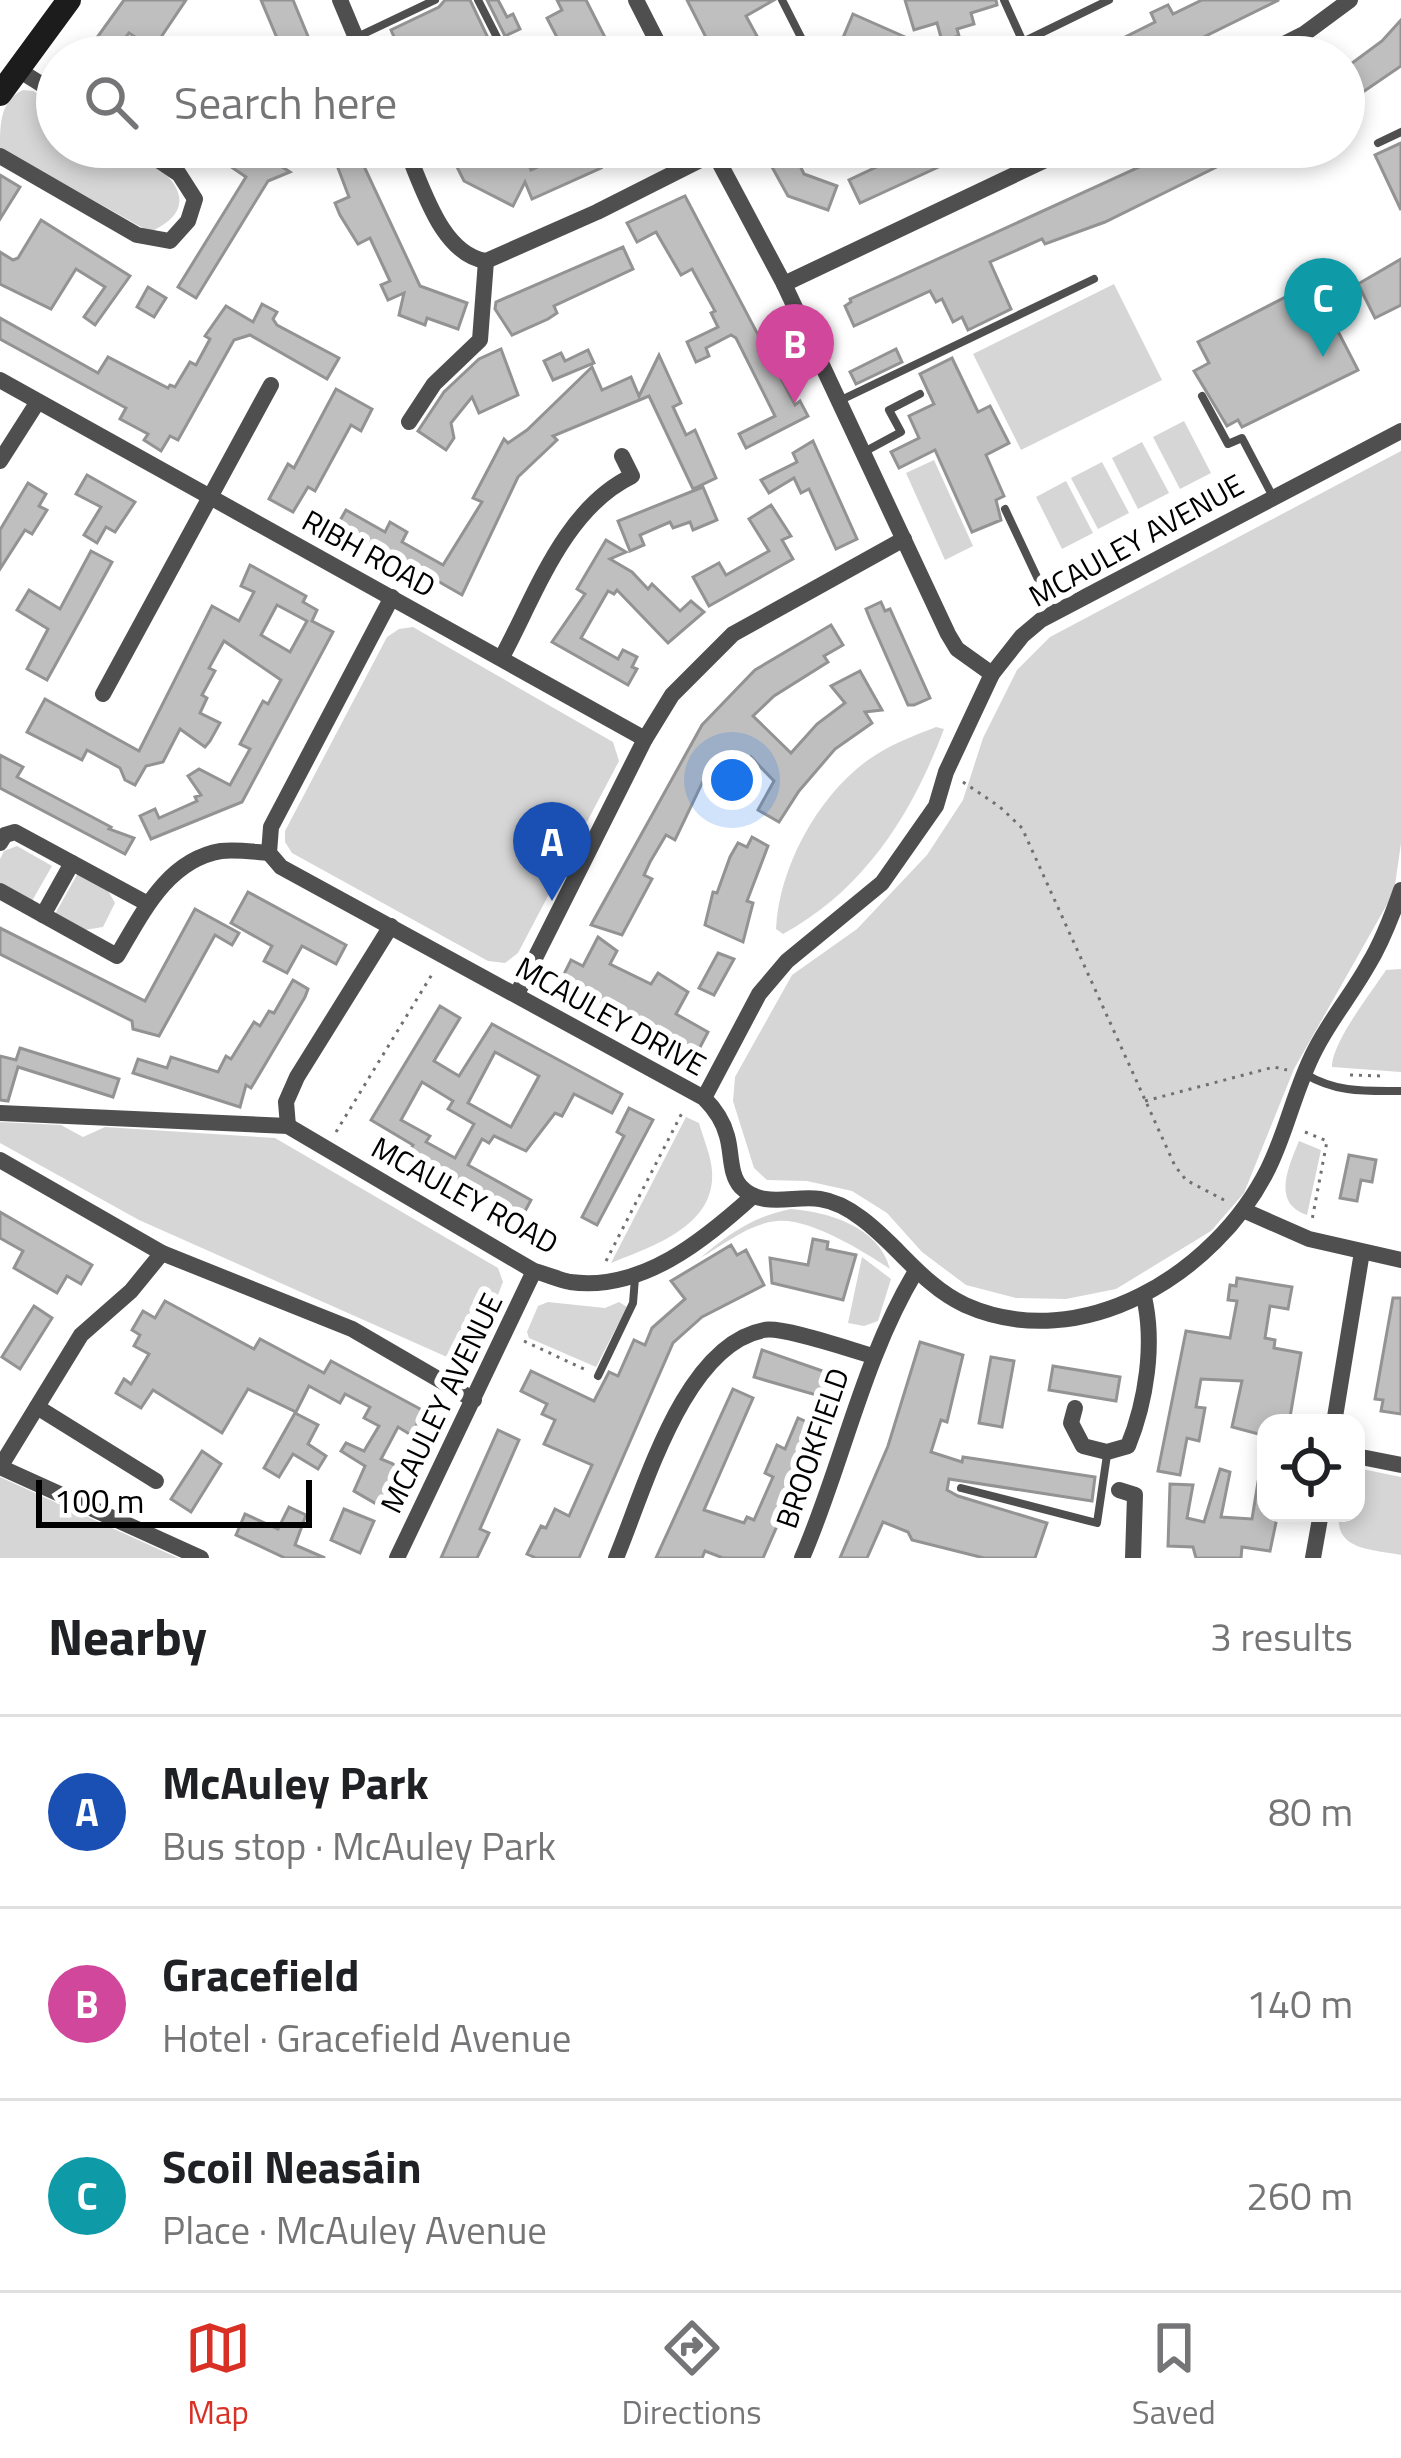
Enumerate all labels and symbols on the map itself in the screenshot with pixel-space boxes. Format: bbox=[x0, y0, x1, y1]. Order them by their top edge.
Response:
pin: C bbox=[1284, 258, 1362, 357]
pin: B bbox=[756, 304, 834, 403]
street label: MCAULEY AVENUE bbox=[1020, 462, 1252, 618]
street label: RIBH ROAD bbox=[294, 497, 444, 609]
your location bbox=[702, 750, 762, 810]
pin: A bbox=[513, 802, 591, 901]
street label: MCAULEY DRIVE bbox=[507, 945, 715, 1087]
street label: MCAULEY ROAD bbox=[363, 1125, 567, 1265]
street label: MCAULEY AVENUE bbox=[368, 1285, 514, 1521]
street label: BROOKFIELD bbox=[763, 1362, 861, 1534]
scale bar bbox=[36, 1474, 312, 1527]

